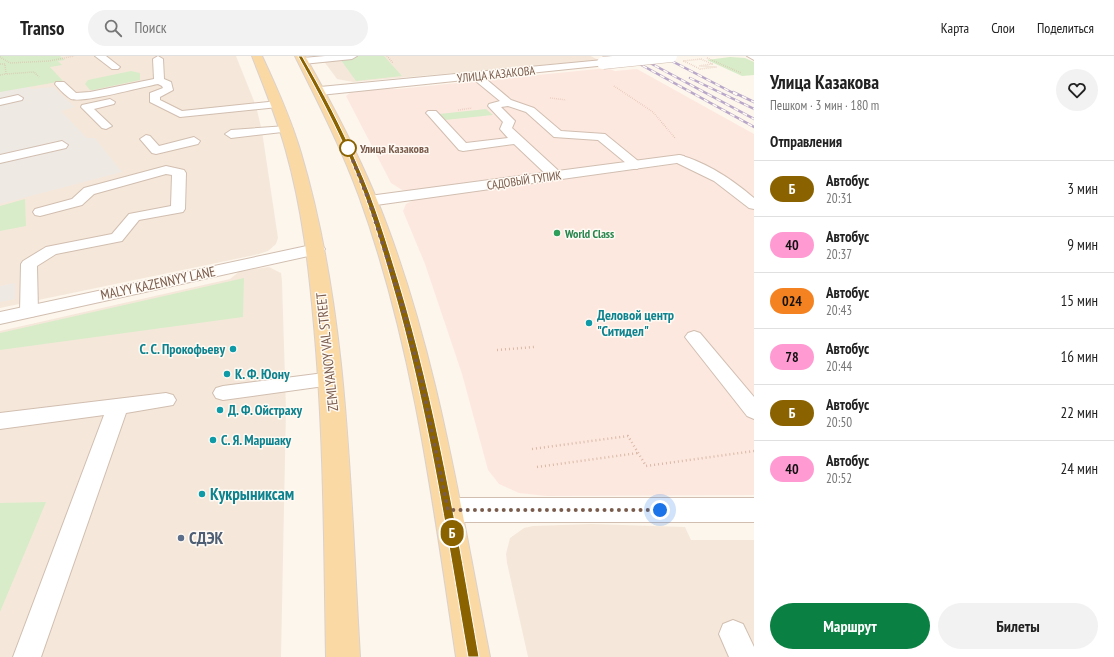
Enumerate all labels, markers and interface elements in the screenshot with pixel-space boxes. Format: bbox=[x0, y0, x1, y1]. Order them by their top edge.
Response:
search box bbox=[88, 10, 368, 46]
text: Transo bbox=[20, 16, 64, 40]
icon: search bbox=[102, 17, 124, 39]
text: Поиск bbox=[134, 18, 167, 37]
text: Карта bbox=[941, 19, 969, 37]
text: Слои bbox=[991, 19, 1015, 37]
text: Поделиться bbox=[1037, 19, 1094, 37]
street label: УЛИЦА КАЗАКОВА bbox=[456, 62, 536, 86]
button: heart bbox=[1056, 69, 1098, 111]
text: Улица Казакова bbox=[770, 70, 879, 94]
text: Пешком · 3 мин · 180 m bbox=[770, 97, 879, 114]
text: Отправления bbox=[770, 132, 842, 151]
marker: Улица Казакова bbox=[339, 139, 357, 157]
place label: Улица Казакова bbox=[359, 141, 429, 156]
street label: САДОВЫЙ ТУПИК bbox=[486, 167, 562, 193]
text: Автобус bbox=[826, 171, 869, 190]
text: 3 мин bbox=[1067, 179, 1098, 198]
text: Б bbox=[789, 180, 795, 198]
text: 20:31 bbox=[826, 190, 852, 207]
place label: World Class bbox=[564, 226, 614, 241]
text: Автобус bbox=[826, 227, 869, 246]
marker: World Class bbox=[552, 228, 562, 238]
text: 9 мин bbox=[1067, 235, 1098, 254]
text: 40 bbox=[785, 236, 799, 254]
text: 20:37 bbox=[826, 246, 852, 263]
street label: MALYY KAZENNYY LANE bbox=[99, 262, 217, 304]
text: Автобус bbox=[826, 283, 869, 302]
street label: ZEMLYANOY VAL STREET bbox=[312, 291, 342, 412]
text: 15 мин bbox=[1060, 291, 1098, 310]
text: 024 bbox=[782, 292, 802, 310]
text: 20:43 bbox=[826, 302, 852, 319]
place label: Деловой центр "Ситидел" bbox=[597, 306, 674, 340]
marker: Деловой центр "Ситидел" bbox=[584, 318, 594, 328]
text: Автобус bbox=[826, 339, 869, 358]
place label: С. С. Прокофьеву bbox=[139, 340, 225, 358]
marker: С. С. Прокофьеву bbox=[228, 344, 238, 354]
text: 16 мин bbox=[1060, 347, 1098, 366]
text: 78 bbox=[785, 348, 799, 366]
text: 20:44 bbox=[826, 358, 852, 375]
place label: К. Ф. Юону bbox=[235, 365, 290, 383]
marker: К. Ф. Юону bbox=[222, 369, 232, 379]
text: Автобус bbox=[826, 395, 869, 414]
place label: Д. Ф. Ойстраху bbox=[228, 401, 303, 419]
text: 22 мин bbox=[1060, 403, 1098, 422]
text: Б bbox=[789, 404, 795, 422]
marker: Д. Ф. Ойстраху bbox=[215, 405, 225, 415]
text: 20:50 bbox=[826, 414, 852, 431]
place label: С. Я. Маршаку bbox=[221, 431, 292, 449]
marker: С. Я. Маршаку bbox=[208, 435, 218, 445]
text: Автобус bbox=[826, 451, 869, 470]
text: 24 мин bbox=[1060, 459, 1098, 478]
text: 40 bbox=[785, 460, 799, 478]
text: 20:52 bbox=[826, 470, 852, 487]
place label: Кукрыниксам bbox=[210, 483, 294, 505]
marker: Кукрыниксам bbox=[197, 489, 207, 499]
your location bbox=[650, 500, 670, 520]
line badge: Б bbox=[439, 520, 465, 546]
text: Б bbox=[449, 524, 455, 542]
place label: СДЭК bbox=[189, 527, 224, 549]
marker: СДЭК bbox=[176, 533, 186, 543]
button: Маршрут bbox=[770, 603, 930, 649]
button: Билеты bbox=[938, 603, 1098, 649]

